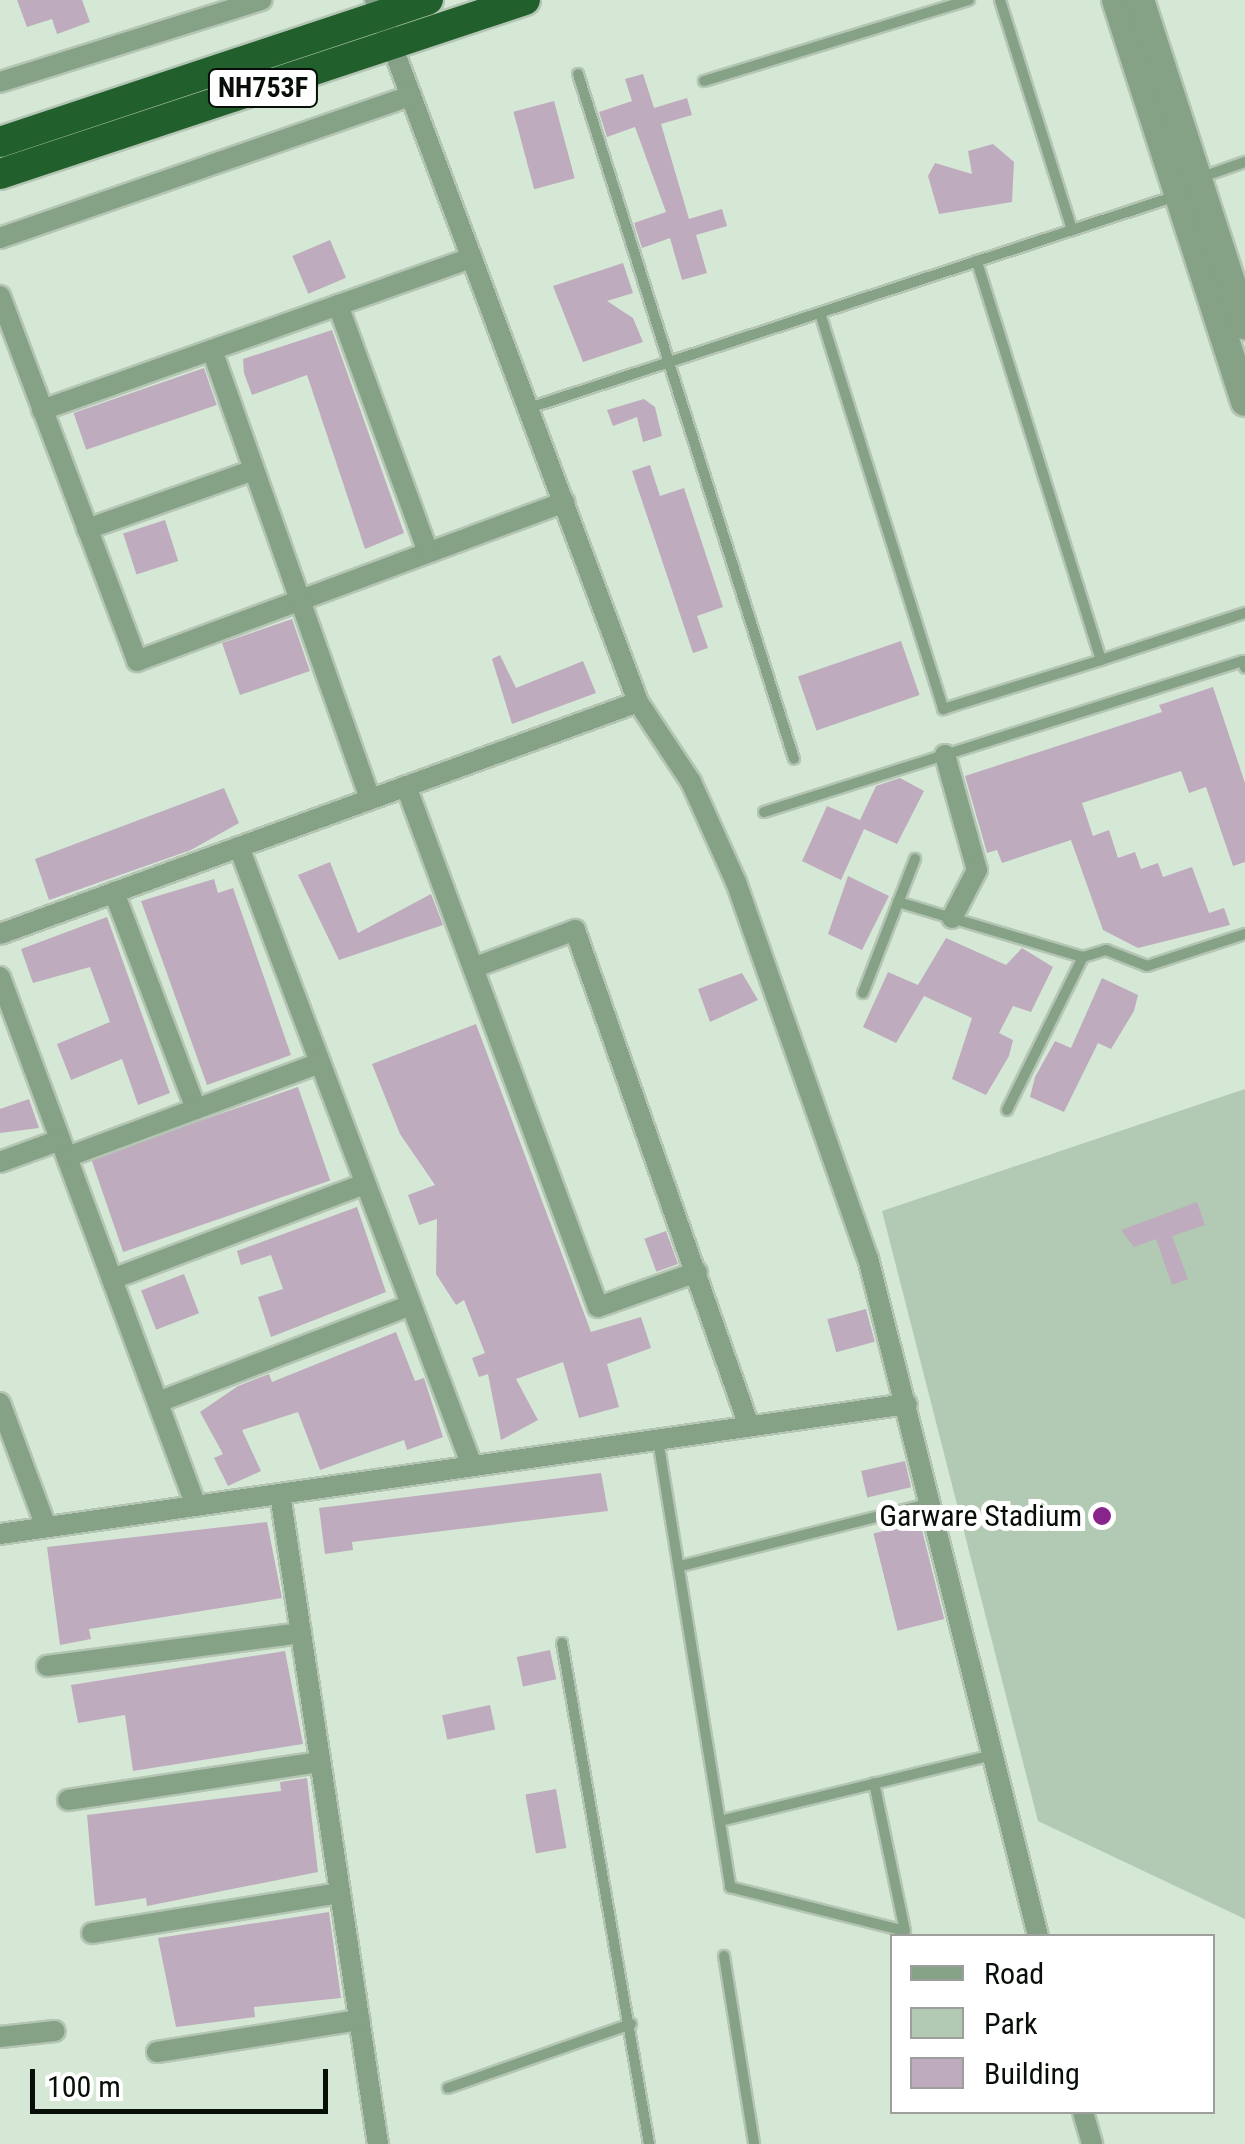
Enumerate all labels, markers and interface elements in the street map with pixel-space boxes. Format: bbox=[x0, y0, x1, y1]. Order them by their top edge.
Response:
road number: NH753F bbox=[206, 65, 320, 111]
place label: Garware Stadium bbox=[879, 1498, 1082, 1534]
marker: Garware Stadium bbox=[1091, 1505, 1113, 1527]
legend bbox=[890, 1934, 1215, 2114]
text: Road bbox=[984, 1956, 1044, 1991]
text: Park bbox=[984, 2006, 1038, 2041]
scale bar bbox=[35, 2049, 332, 2111]
text: Building bbox=[984, 2056, 1080, 2091]
text: 100 m bbox=[47, 2069, 121, 2104]

